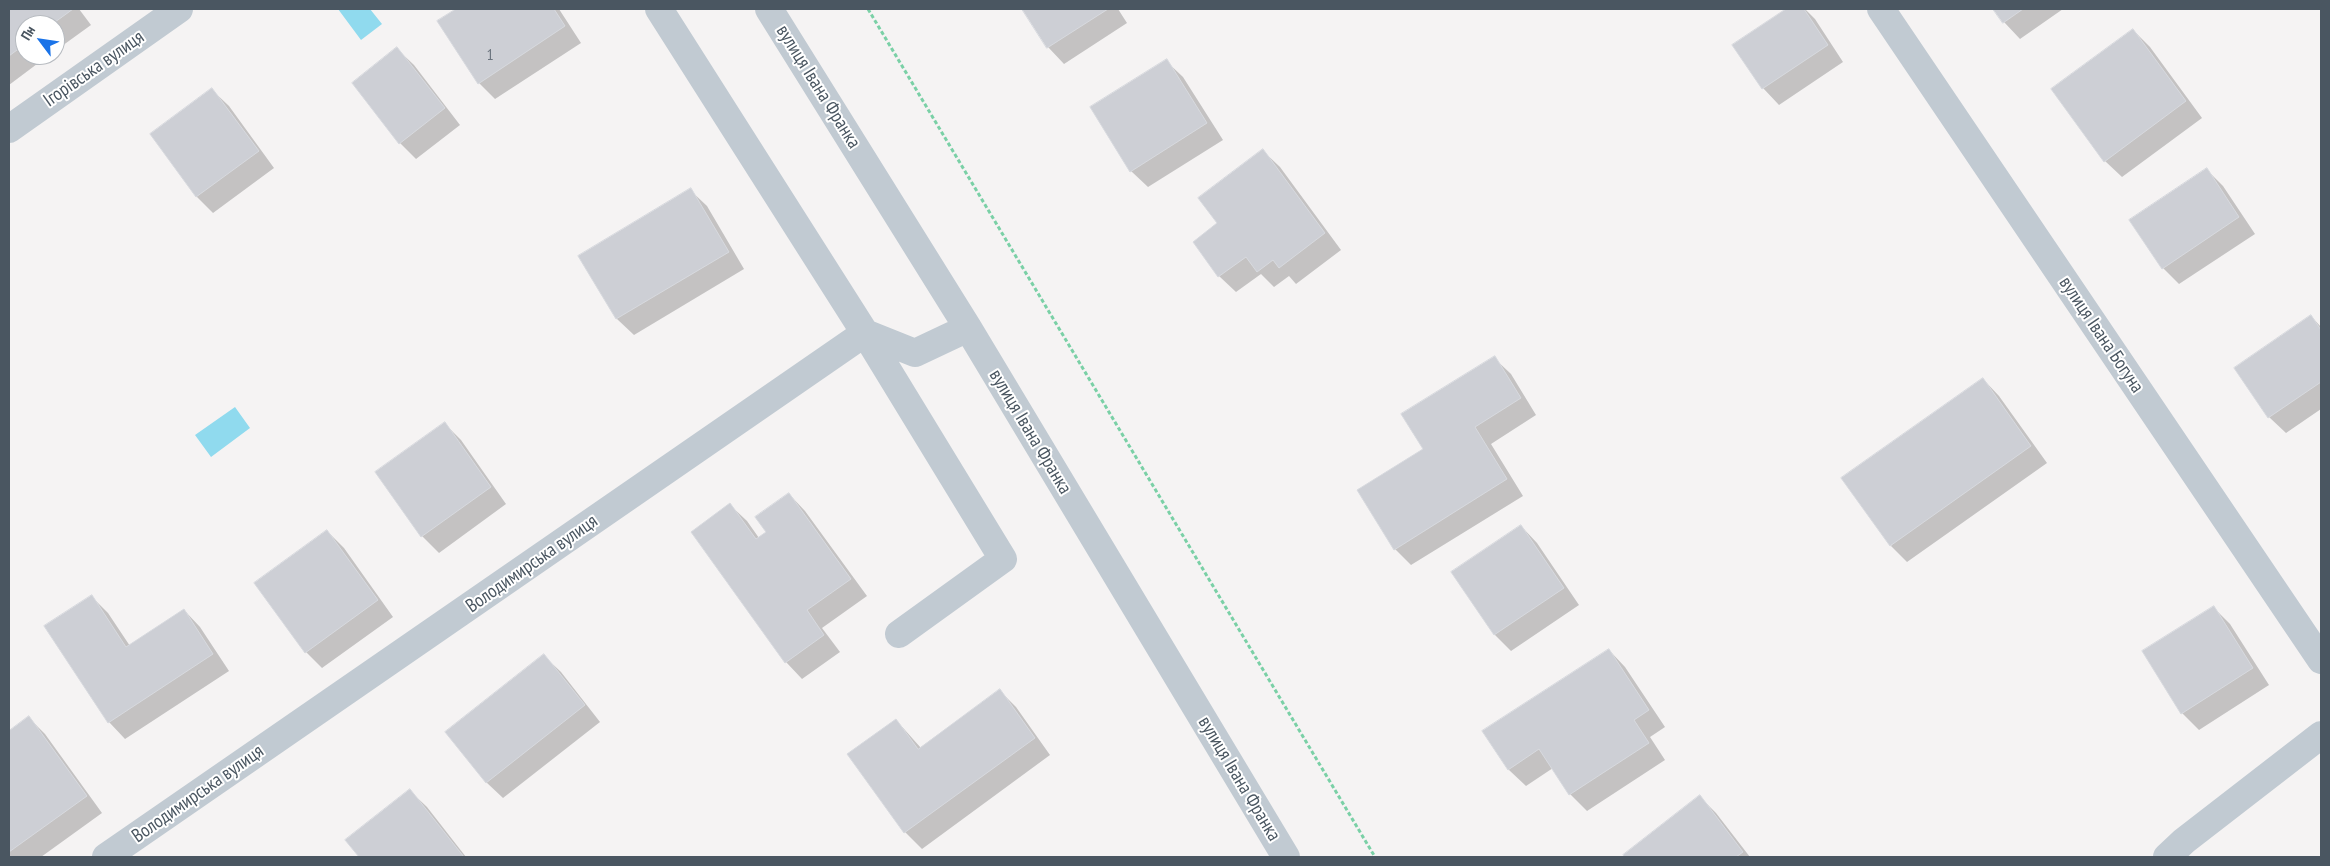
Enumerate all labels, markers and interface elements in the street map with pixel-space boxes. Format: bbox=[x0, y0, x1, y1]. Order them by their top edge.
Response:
north arrow bbox=[15, 15, 65, 65]
street label: вулиця Івана Франка bbox=[771, 21, 865, 153]
text: Пн bbox=[17, 22, 39, 43]
street label: Ігорівська вулиця bbox=[39, 26, 149, 112]
house number: 1 bbox=[486, 45, 494, 65]
street label: вулиця Івана Богуна bbox=[2054, 273, 2148, 397]
street label: вулиця Івана Франка bbox=[984, 366, 1076, 498]
street label: Володимирська вулиця bbox=[462, 510, 602, 618]
street label: вулиця Івана Франка bbox=[1193, 713, 1285, 845]
street label: Володимирська вулиця bbox=[128, 740, 268, 848]

